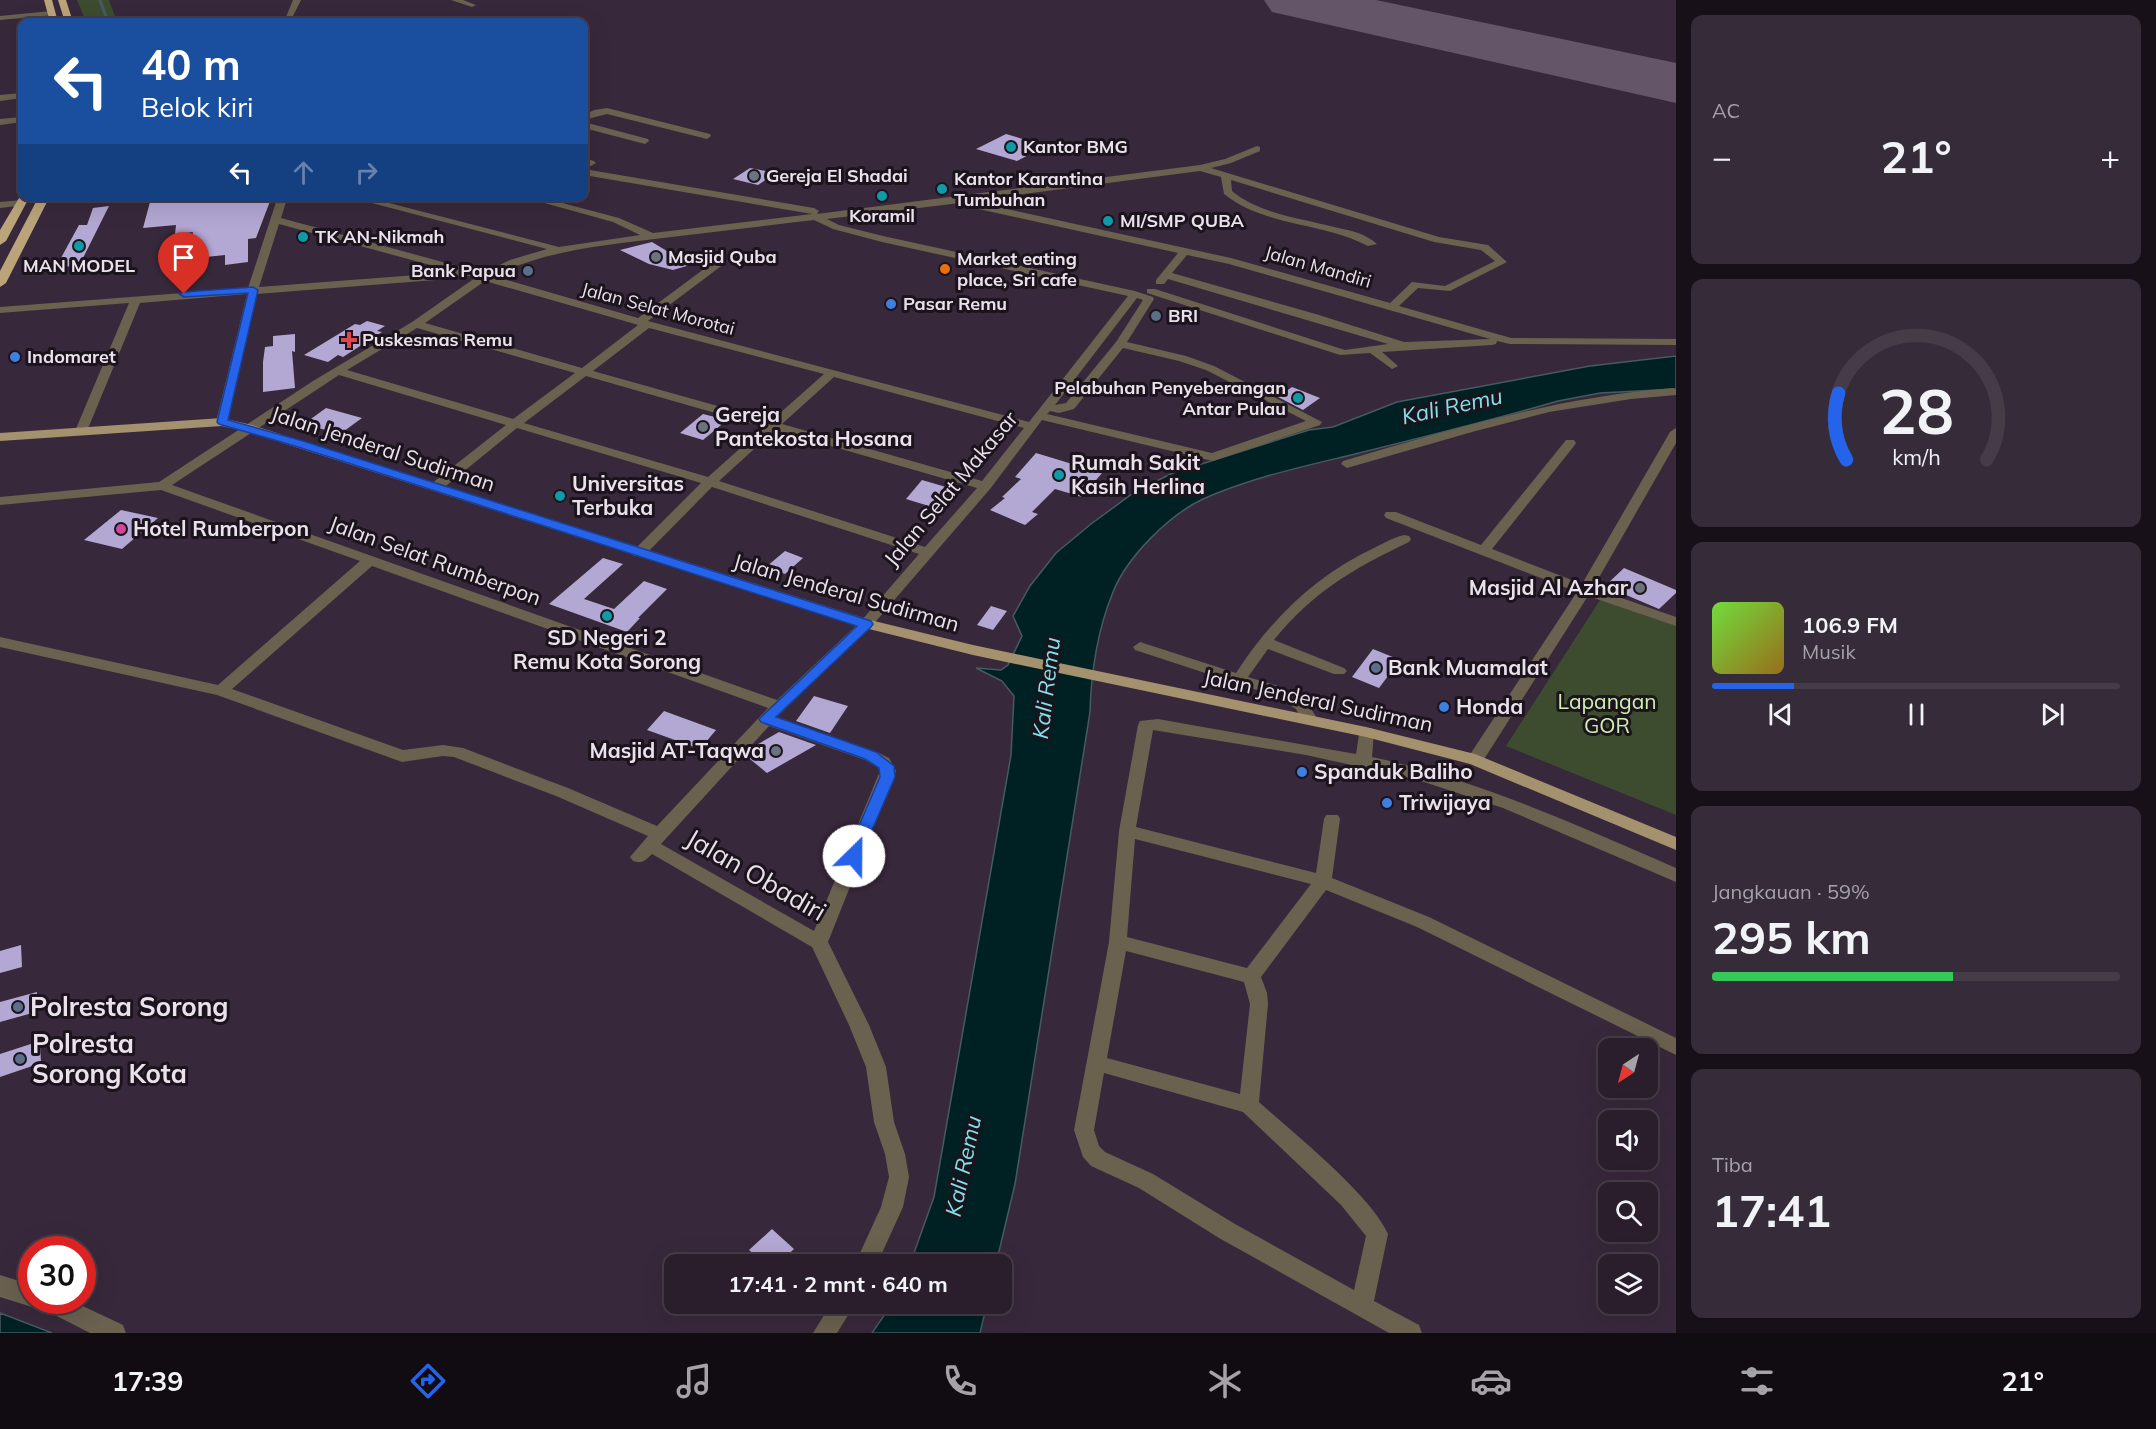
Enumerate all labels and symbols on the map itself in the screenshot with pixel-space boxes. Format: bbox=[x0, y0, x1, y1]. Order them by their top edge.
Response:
place label: Kantor BMG bbox=[1023, 135, 1128, 158]
marker: Kantor BMG bbox=[1004, 140, 1018, 154]
place label: Gereja El Shadai bbox=[766, 164, 908, 187]
place label: Kantor Karantina Tumbuhan bbox=[954, 167, 1103, 211]
marker: Gereja El Shadai bbox=[747, 169, 761, 183]
marker: Kantor Karantina Tumbuhan bbox=[935, 182, 949, 196]
marker: Koramil bbox=[875, 189, 889, 203]
place label: Koramil bbox=[849, 204, 915, 227]
place label: MI/SMP QUBA bbox=[1120, 209, 1244, 232]
marker: MI/SMP QUBA bbox=[1101, 214, 1115, 228]
place label: TK AN-Nikmah bbox=[315, 225, 444, 248]
marker: TK AN-Nikmah bbox=[296, 230, 310, 244]
pin bbox=[158, 232, 209, 294]
marker: MAN MODEL bbox=[72, 239, 86, 253]
street label: Jalan Mandiri bbox=[1262, 240, 1374, 293]
place label: Masjid Quba bbox=[668, 245, 777, 268]
place label: Market eating place, Sri cafe bbox=[957, 247, 1077, 291]
marker: Masjid Quba bbox=[649, 250, 663, 264]
place label: MAN MODEL bbox=[23, 254, 135, 277]
place label: Bank Papua bbox=[411, 259, 516, 282]
marker: Market eating place, Sri cafe bbox=[938, 262, 952, 276]
marker: Bank Papua bbox=[521, 264, 535, 278]
street label: Jalan Selat Morotai bbox=[579, 277, 737, 340]
place label: Pasar Remu bbox=[903, 292, 1007, 315]
marker: Pasar Remu bbox=[884, 297, 898, 311]
place label: BRI bbox=[1168, 304, 1198, 327]
marker: BRI bbox=[1149, 309, 1163, 323]
place label: Puskesmas Remu bbox=[362, 328, 513, 351]
marker: Puskesmas Remu bbox=[340, 331, 358, 349]
place label: Indomaret bbox=[27, 345, 116, 368]
marker: Indomaret bbox=[8, 350, 22, 364]
place label: Pelabuhan Penyeberangan Antar Pulau bbox=[1054, 376, 1286, 420]
water label: Kali Remu bbox=[1399, 382, 1505, 430]
marker: Pelabuhan Penyeberangan Antar Pulau bbox=[1291, 391, 1305, 405]
street label: Jalan Jenderal Sudirman bbox=[268, 400, 499, 497]
place label: Gereja Pantekosta Hosana bbox=[715, 401, 912, 451]
street label: Jalan Selat Makasar bbox=[878, 405, 1023, 571]
marker: Gereja Pantekosta Hosana bbox=[696, 420, 710, 434]
place label: Rumah Sakit Kasih Herlina bbox=[1071, 449, 1205, 499]
marker: Rumah Sakit Kasih Herlina bbox=[1052, 468, 1066, 482]
place label: Universitas Terbuka bbox=[572, 470, 684, 520]
marker: Universitas Terbuka bbox=[553, 489, 567, 503]
street label: Jalan Selat Rumberpon bbox=[326, 510, 545, 610]
place label: Hotel Rumberpon bbox=[133, 515, 309, 541]
marker: Hotel Rumberpon bbox=[114, 522, 128, 536]
street label: Jalan Jenderal Sudirman bbox=[730, 547, 962, 637]
place label: Masjid Al Azhar bbox=[1469, 574, 1629, 600]
marker: Masjid Al Azhar bbox=[1633, 581, 1647, 595]
marker: SD Negeri 2 Remu Kota Sorong bbox=[600, 609, 614, 623]
place label: SD Negeri 2 Remu Kota Sorong bbox=[513, 624, 701, 674]
water label: Kali Remu bbox=[1026, 636, 1066, 740]
place label: Bank Muamalat bbox=[1388, 654, 1548, 680]
marker: Bank Muamalat bbox=[1369, 661, 1383, 675]
street label: Jalan Jenderal Sudirman bbox=[1201, 663, 1435, 737]
park label: Lapangan GOR bbox=[1557, 688, 1657, 738]
place label: Honda bbox=[1456, 693, 1523, 719]
marker: Honda bbox=[1437, 700, 1451, 714]
place label: Masjid AT-Taqwa bbox=[589, 737, 764, 763]
marker: Masjid AT-Taqwa bbox=[769, 744, 783, 758]
place label: Spanduk Baliho bbox=[1314, 758, 1473, 784]
marker: Spanduk Baliho bbox=[1295, 765, 1309, 779]
place label: Triwijaya bbox=[1399, 789, 1491, 815]
marker: Triwijaya bbox=[1380, 796, 1394, 810]
street label: Jalan Obadiri bbox=[680, 821, 832, 928]
position arrow bbox=[822, 824, 886, 888]
place label: Polresta Sorong bbox=[30, 990, 229, 1023]
marker: Polresta Sorong bbox=[11, 1000, 25, 1014]
place label: Polresta Sorong Kota bbox=[32, 1027, 187, 1090]
north arrow bbox=[1598, 1038, 1658, 1098]
marker: Polresta Sorong Kota bbox=[13, 1052, 27, 1066]
water label: Kali Remu bbox=[939, 1113, 987, 1219]
speed limit sign: 30 bbox=[18, 1236, 96, 1314]

